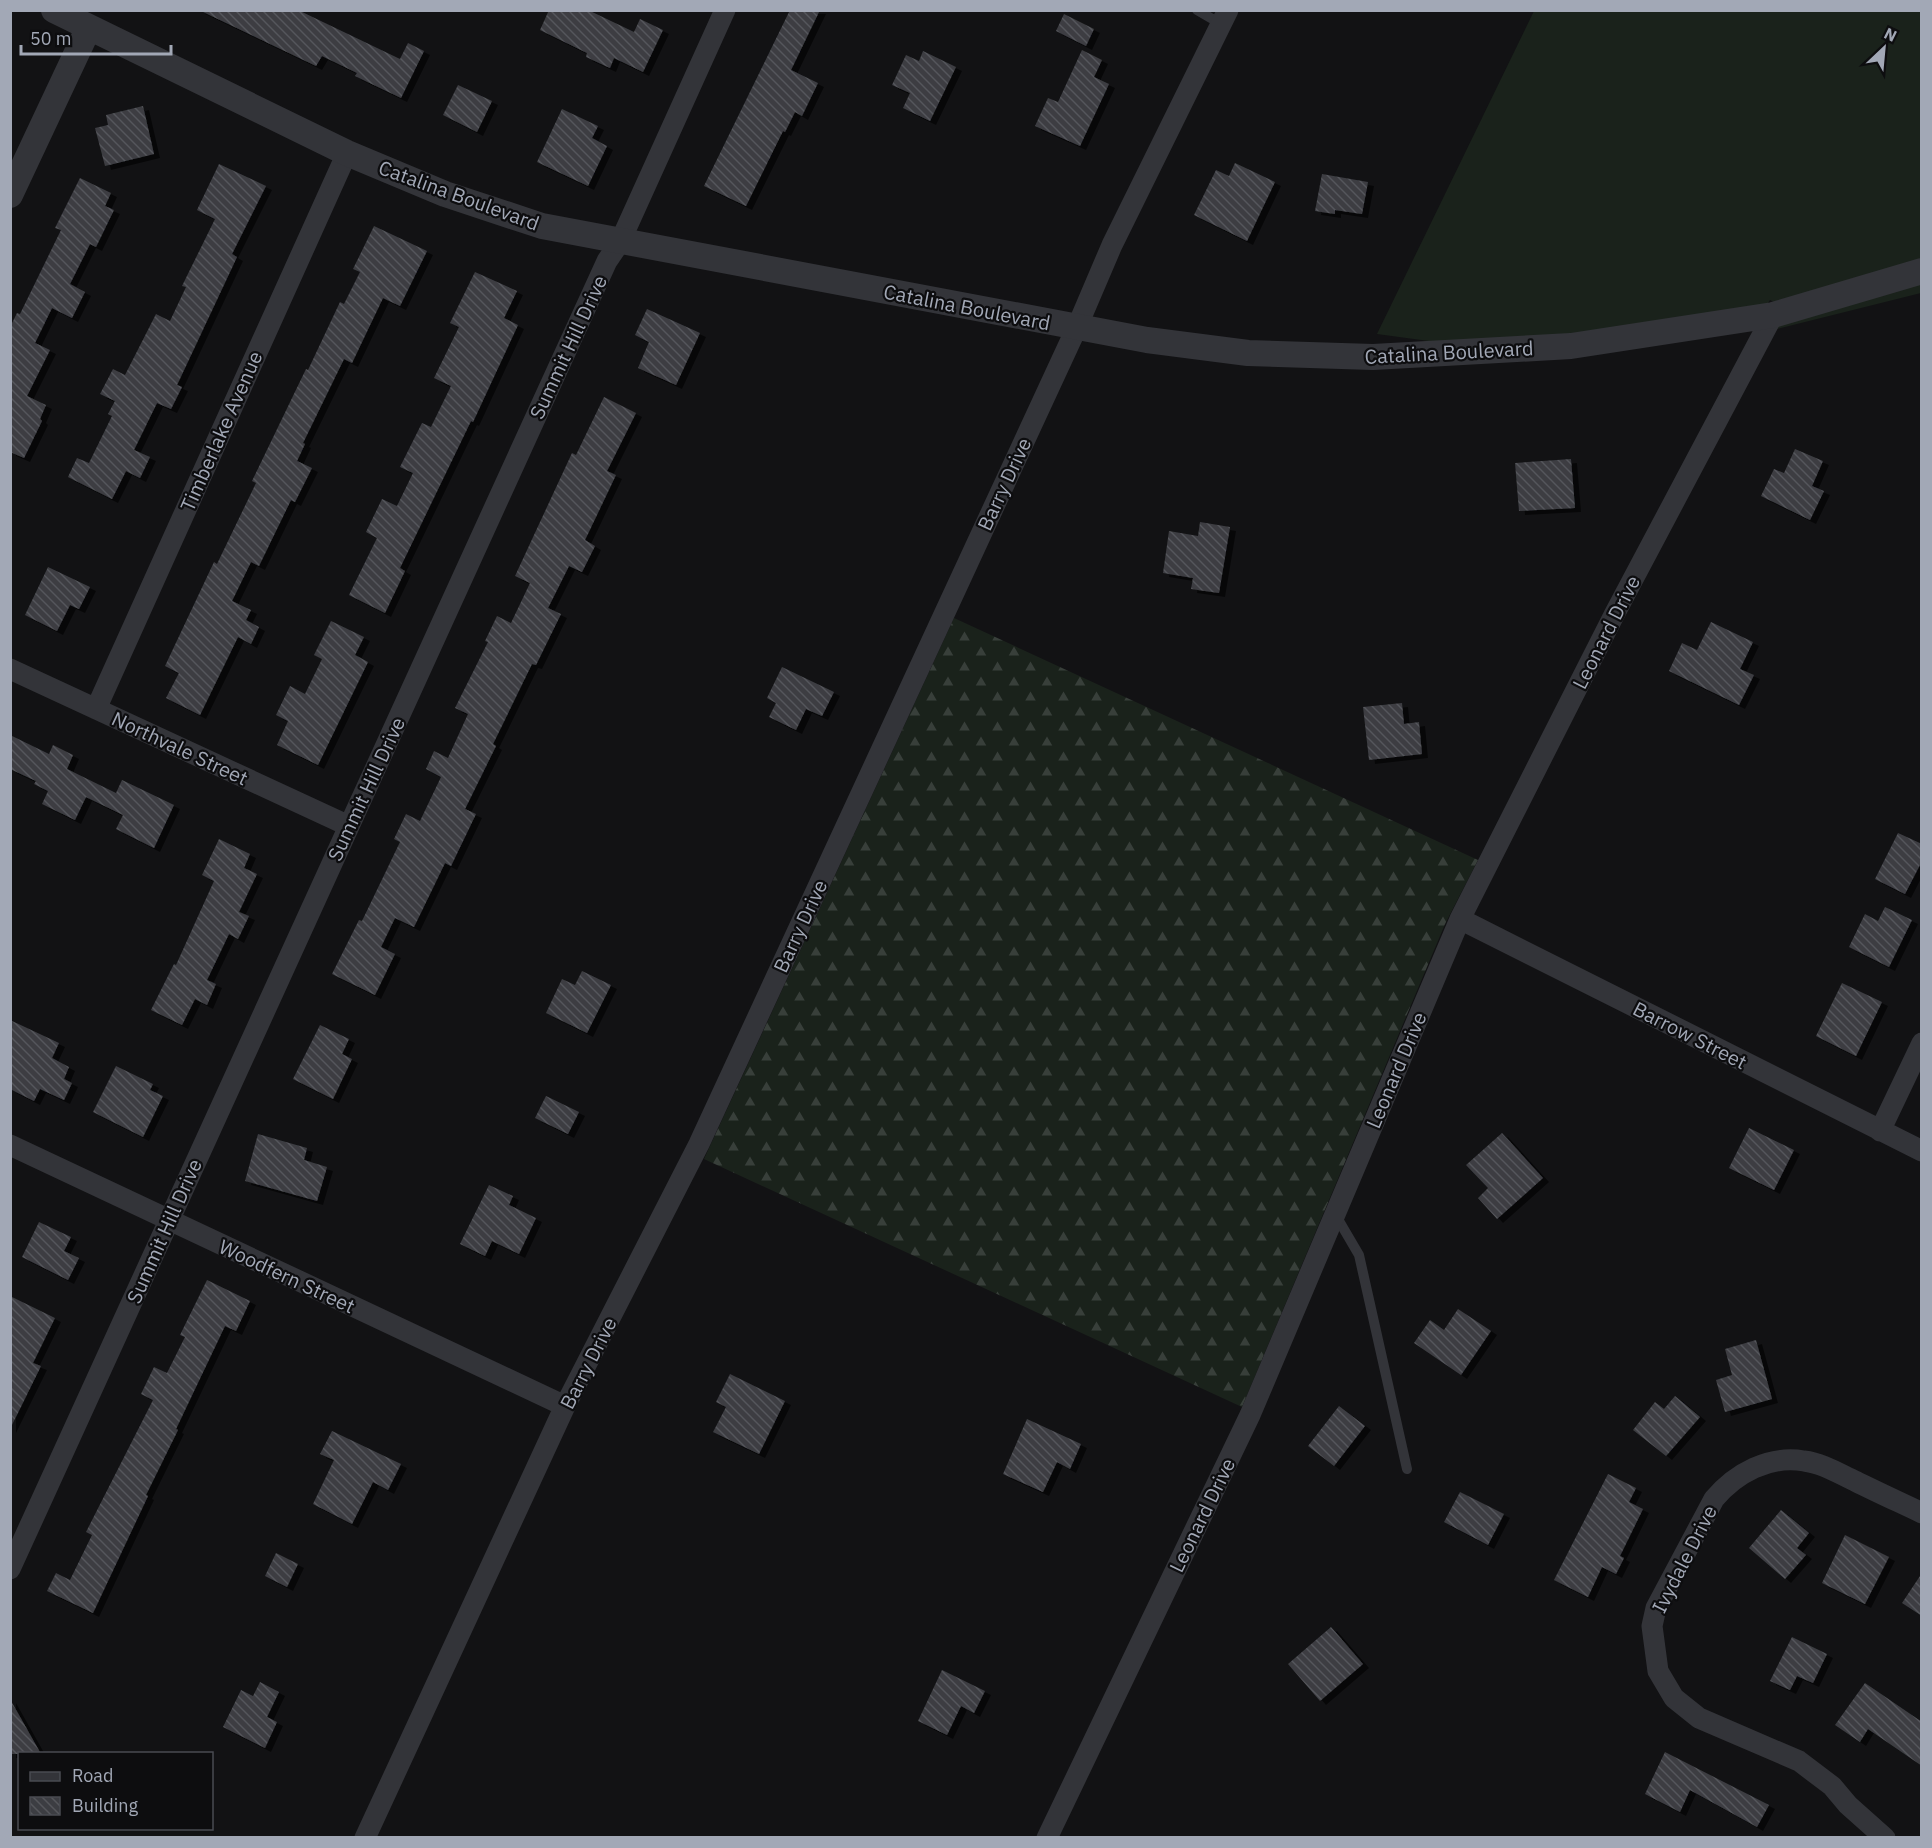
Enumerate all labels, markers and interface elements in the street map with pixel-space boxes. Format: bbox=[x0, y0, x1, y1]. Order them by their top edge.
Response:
scale bar bbox=[21, 18, 171, 56]
north arrow bbox=[1854, 18, 1914, 78]
text: N bbox=[1881, 23, 1900, 46]
text: 50 m bbox=[30, 27, 72, 50]
street label: Catalina Boulevard bbox=[375, 153, 543, 237]
street label: Summit Hill Drive bbox=[523, 271, 613, 423]
street label: Catalina Boulevard bbox=[881, 278, 1053, 336]
street label: Catalina Boulevard bbox=[1364, 334, 1534, 370]
street label: Timberlake Avenue bbox=[174, 347, 268, 515]
street label: Barry Drive bbox=[971, 433, 1037, 535]
street label: Leonard Drive bbox=[1566, 571, 1646, 693]
street label: Northvale Street bbox=[108, 705, 252, 791]
street label: Summit Hill Drive bbox=[321, 713, 411, 865]
street label: Barry Drive bbox=[767, 875, 833, 977]
street label: Barrow Street bbox=[1628, 995, 1752, 1075]
street label: Leonard Drive bbox=[1359, 1008, 1433, 1132]
street label: Summit Hill Drive bbox=[120, 1154, 208, 1308]
street label: Woodfern Street bbox=[215, 1233, 359, 1319]
street label: Barry Drive bbox=[553, 1312, 623, 1414]
street label: Leonard Drive bbox=[1163, 1453, 1241, 1577]
street label: Ivydale Drive bbox=[1645, 1500, 1723, 1618]
legend bbox=[18, 1752, 213, 1830]
text: Road bbox=[72, 1764, 113, 1787]
text: Building bbox=[72, 1794, 139, 1817]

